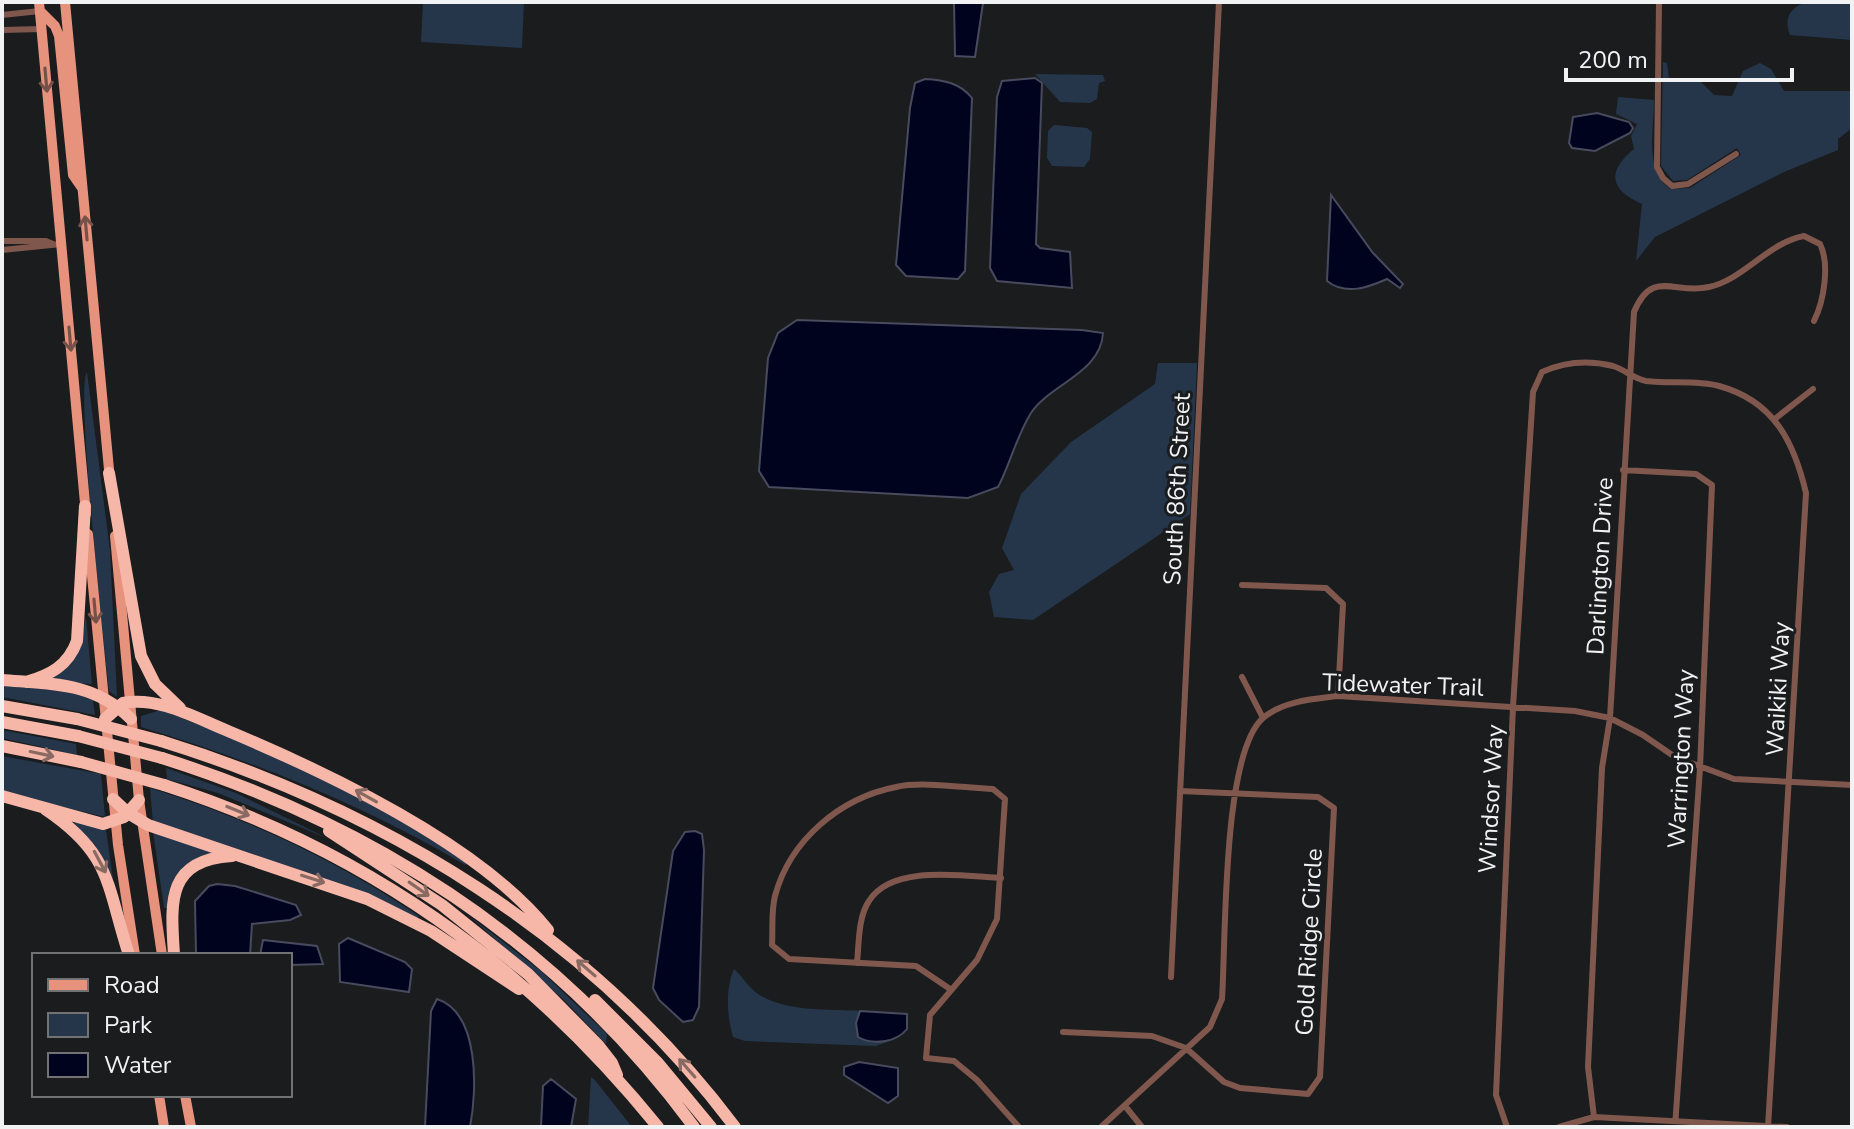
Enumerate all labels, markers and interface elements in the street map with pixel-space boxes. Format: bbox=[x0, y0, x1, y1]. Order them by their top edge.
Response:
scale bar bbox=[1566, 32, 1792, 82]
text: 200 m bbox=[1578, 44, 1648, 76]
one-way arrow bbox=[39, 66, 54, 93]
one-way arrow bbox=[79, 215, 94, 242]
one-way arrow bbox=[63, 325, 78, 352]
street label: South 86th Street bbox=[1156, 392, 1198, 586]
street label: Darlington Drive bbox=[1579, 476, 1621, 656]
one-way arrow bbox=[87, 597, 102, 624]
street label: Waikiki Way bbox=[1758, 620, 1798, 757]
street label: Tidewater Trail bbox=[1322, 666, 1484, 704]
street label: Warrington Way bbox=[1660, 668, 1702, 850]
street label: Windsor Way bbox=[1471, 723, 1511, 874]
one-way arrow bbox=[28, 747, 54, 762]
one-way arrow bbox=[355, 788, 379, 804]
one-way arrow bbox=[225, 805, 250, 819]
street label: Gold Ridge Circle bbox=[1288, 848, 1330, 1036]
one-way arrow bbox=[92, 850, 108, 874]
one-way arrow bbox=[300, 872, 326, 887]
one-way arrow bbox=[407, 881, 429, 897]
legend bbox=[32, 953, 292, 1097]
one-way arrow bbox=[577, 959, 597, 977]
text: Road bbox=[104, 969, 160, 1001]
text: Park bbox=[104, 1009, 153, 1041]
text: Water bbox=[104, 1049, 172, 1081]
one-way arrow bbox=[678, 1058, 696, 1078]

